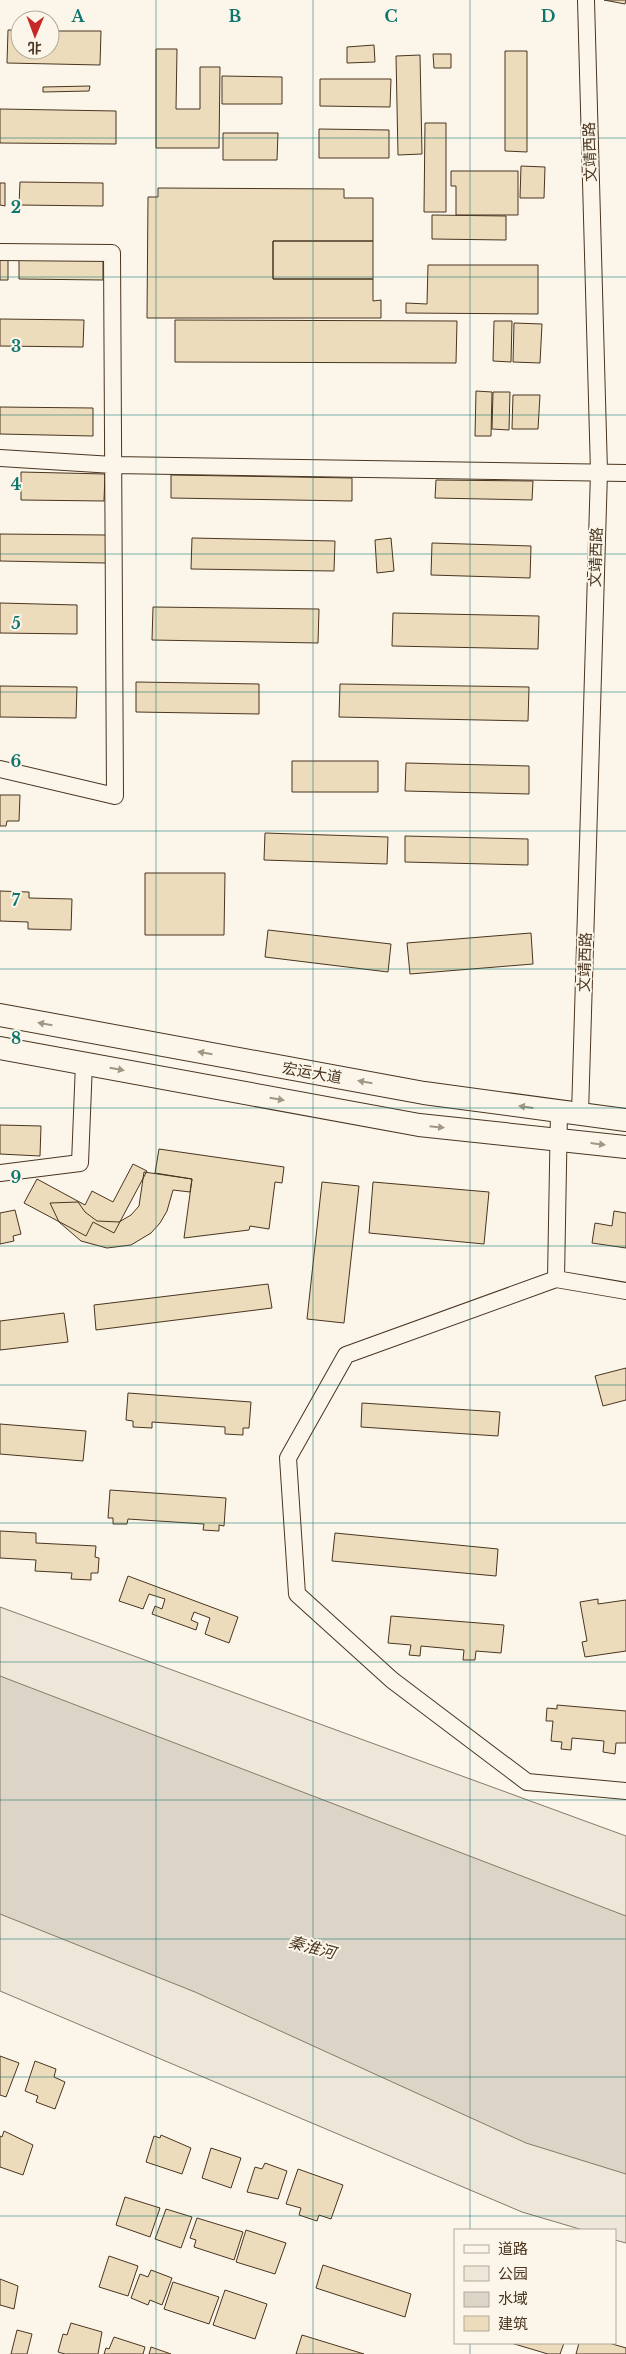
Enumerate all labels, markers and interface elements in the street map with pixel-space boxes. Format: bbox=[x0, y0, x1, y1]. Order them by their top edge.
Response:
text: A bbox=[71, 6, 86, 26]
text: B bbox=[229, 6, 242, 26]
text: C bbox=[384, 6, 398, 26]
text: D bbox=[541, 6, 555, 26]
north arrow bbox=[10, 10, 60, 60]
text: 北 bbox=[28, 39, 42, 57]
street label: 文靖西路 bbox=[579, 122, 600, 182]
text: 2 bbox=[11, 197, 21, 217]
text: 3 bbox=[11, 336, 21, 356]
text: 4 bbox=[11, 474, 21, 494]
street label: 文靖西路 bbox=[585, 527, 606, 587]
text: 5 bbox=[11, 613, 21, 633]
text: 6 bbox=[11, 751, 22, 771]
text: 7 bbox=[12, 890, 21, 910]
street label: 文靖西路 bbox=[574, 932, 595, 992]
one-way arrow bbox=[37, 1019, 53, 1027]
text: 8 bbox=[11, 1028, 21, 1048]
one-way arrow bbox=[198, 1049, 213, 1057]
street label: 宏运大道 bbox=[281, 1058, 343, 1087]
one-way arrow bbox=[109, 1066, 125, 1074]
one-way arrow bbox=[357, 1078, 373, 1086]
one-way arrow bbox=[269, 1095, 285, 1103]
one-way arrow bbox=[517, 1103, 533, 1111]
one-way arrow bbox=[429, 1123, 445, 1131]
one-way arrow bbox=[591, 1140, 607, 1148]
text: 9 bbox=[11, 1167, 22, 1187]
water label: 秦淮河 bbox=[286, 1931, 341, 1964]
legend bbox=[454, 2229, 616, 2344]
text: 道路 bbox=[498, 2239, 528, 2258]
text: 公园 bbox=[498, 2264, 528, 2283]
text: 水域 bbox=[498, 2289, 528, 2308]
text: 建筑 bbox=[498, 2314, 528, 2333]

